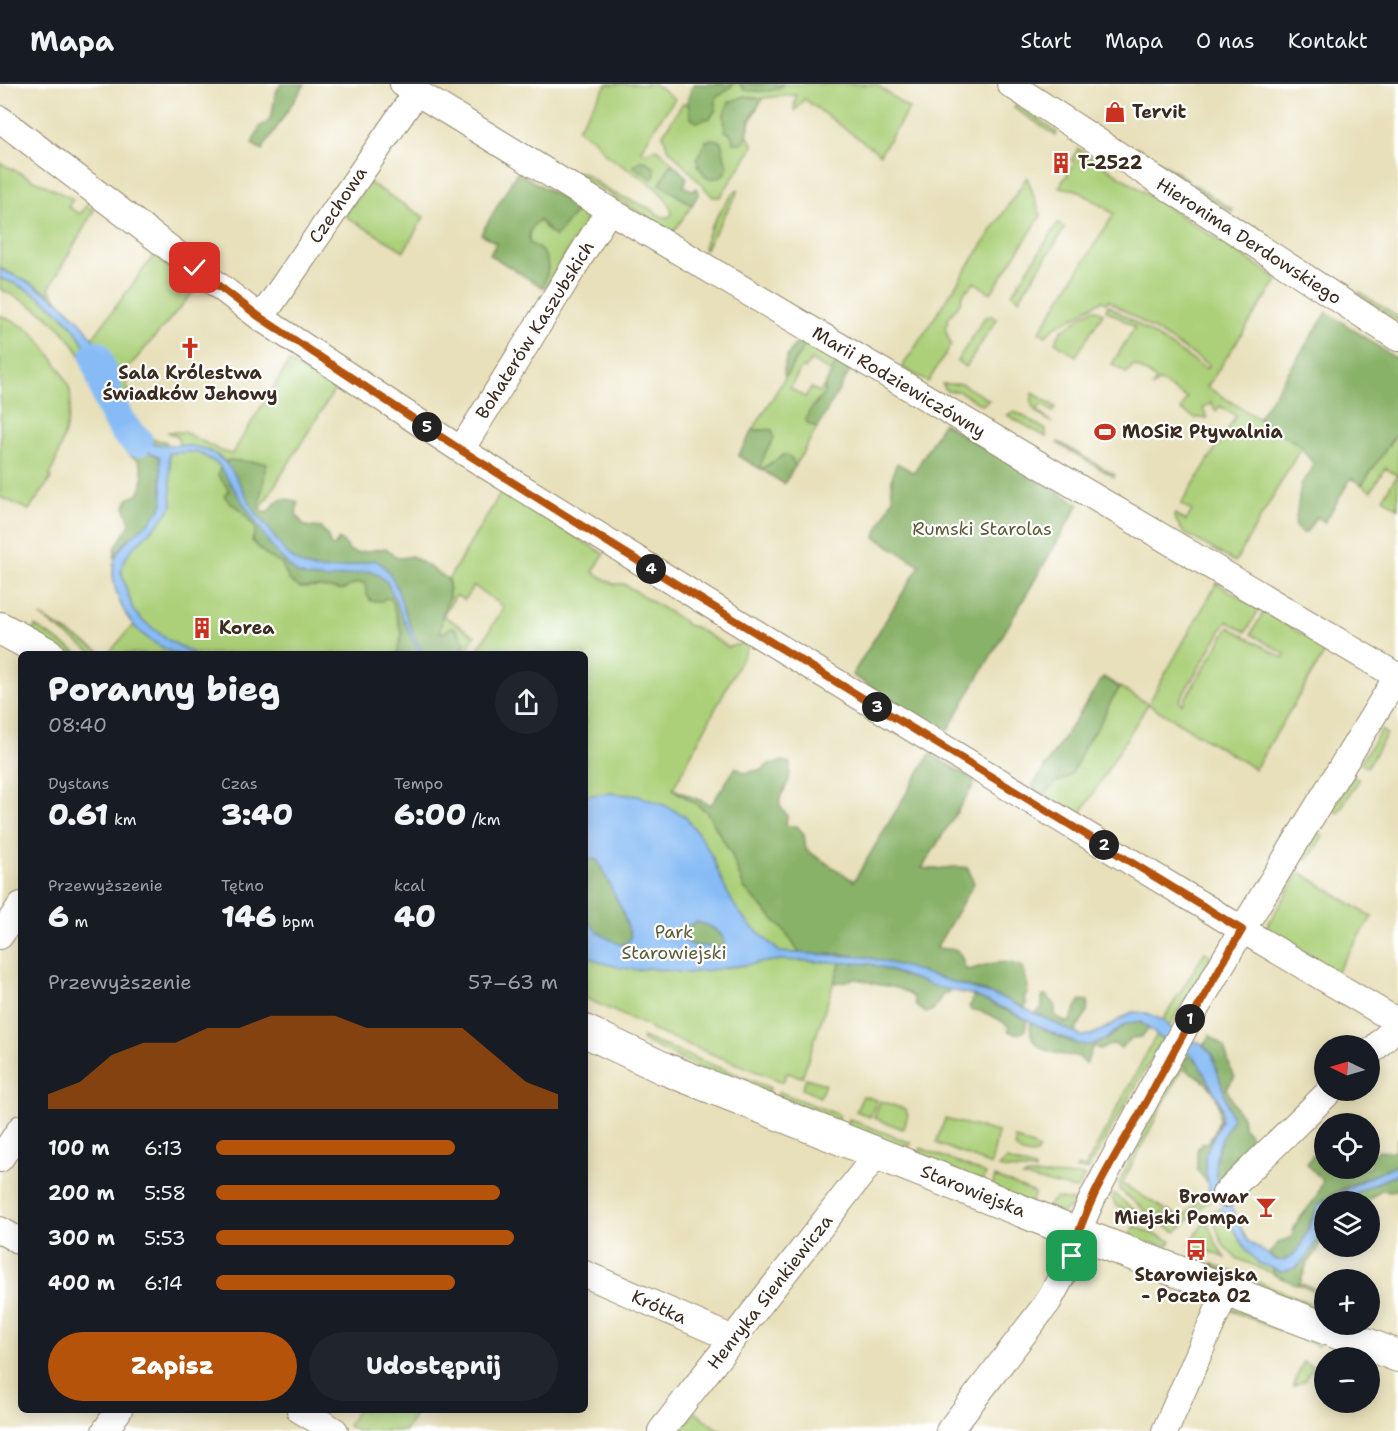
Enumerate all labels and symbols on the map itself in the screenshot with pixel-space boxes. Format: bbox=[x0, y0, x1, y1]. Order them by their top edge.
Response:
shop icon: Tervit bbox=[1103, 100, 1127, 124]
place label: Tervit bbox=[1132, 100, 1187, 124]
building icon: T-2522 bbox=[1049, 151, 1073, 175]
place label: T-2522 bbox=[1078, 151, 1143, 175]
street label: Czechowa bbox=[303, 162, 373, 248]
street label: Hieronima Derdowskiego bbox=[1152, 172, 1346, 310]
street label: Bohaterów Kaszubskich bbox=[470, 236, 600, 424]
pin bbox=[169, 242, 220, 293]
street label: Marii Rodziewiczówny bbox=[808, 321, 990, 443]
church icon: Sala Królestwa Świadków Jehowy bbox=[178, 336, 202, 360]
place label: Sala Królestwa Świadków Jehowy bbox=[102, 361, 278, 406]
pin: 5 bbox=[412, 412, 442, 442]
sports icon: MOSiR Pływalnia bbox=[1093, 420, 1117, 444]
place label: MOSiR Pływalnia bbox=[1122, 420, 1283, 444]
park label: Rumski Starolas bbox=[912, 517, 1052, 541]
pin: 4 bbox=[636, 554, 666, 584]
building icon: Korea bbox=[190, 616, 214, 640]
place label: Korea bbox=[219, 616, 275, 640]
pin: 3 bbox=[862, 692, 892, 722]
pin: 2 bbox=[1089, 830, 1119, 860]
park label: Park Starowiejski bbox=[621, 920, 727, 965]
pin: 1 bbox=[1175, 1004, 1205, 1034]
north arrow bbox=[1314, 1035, 1380, 1101]
street label: Starowiejska bbox=[917, 1159, 1029, 1223]
place label: Browar Miejski Pompa bbox=[1114, 1185, 1250, 1230]
bar icon: Browar Miejski Pompa bbox=[1254, 1195, 1278, 1219]
street label: Henryka Sienkiewicza bbox=[702, 1210, 838, 1374]
pin bbox=[1046, 1230, 1097, 1281]
bus stop icon: Starowiejska - Poczta 02 bbox=[1184, 1238, 1208, 1262]
place label: Starowiejska - Poczta 02 bbox=[1135, 1263, 1258, 1308]
street label: Krótka bbox=[628, 1284, 690, 1330]

